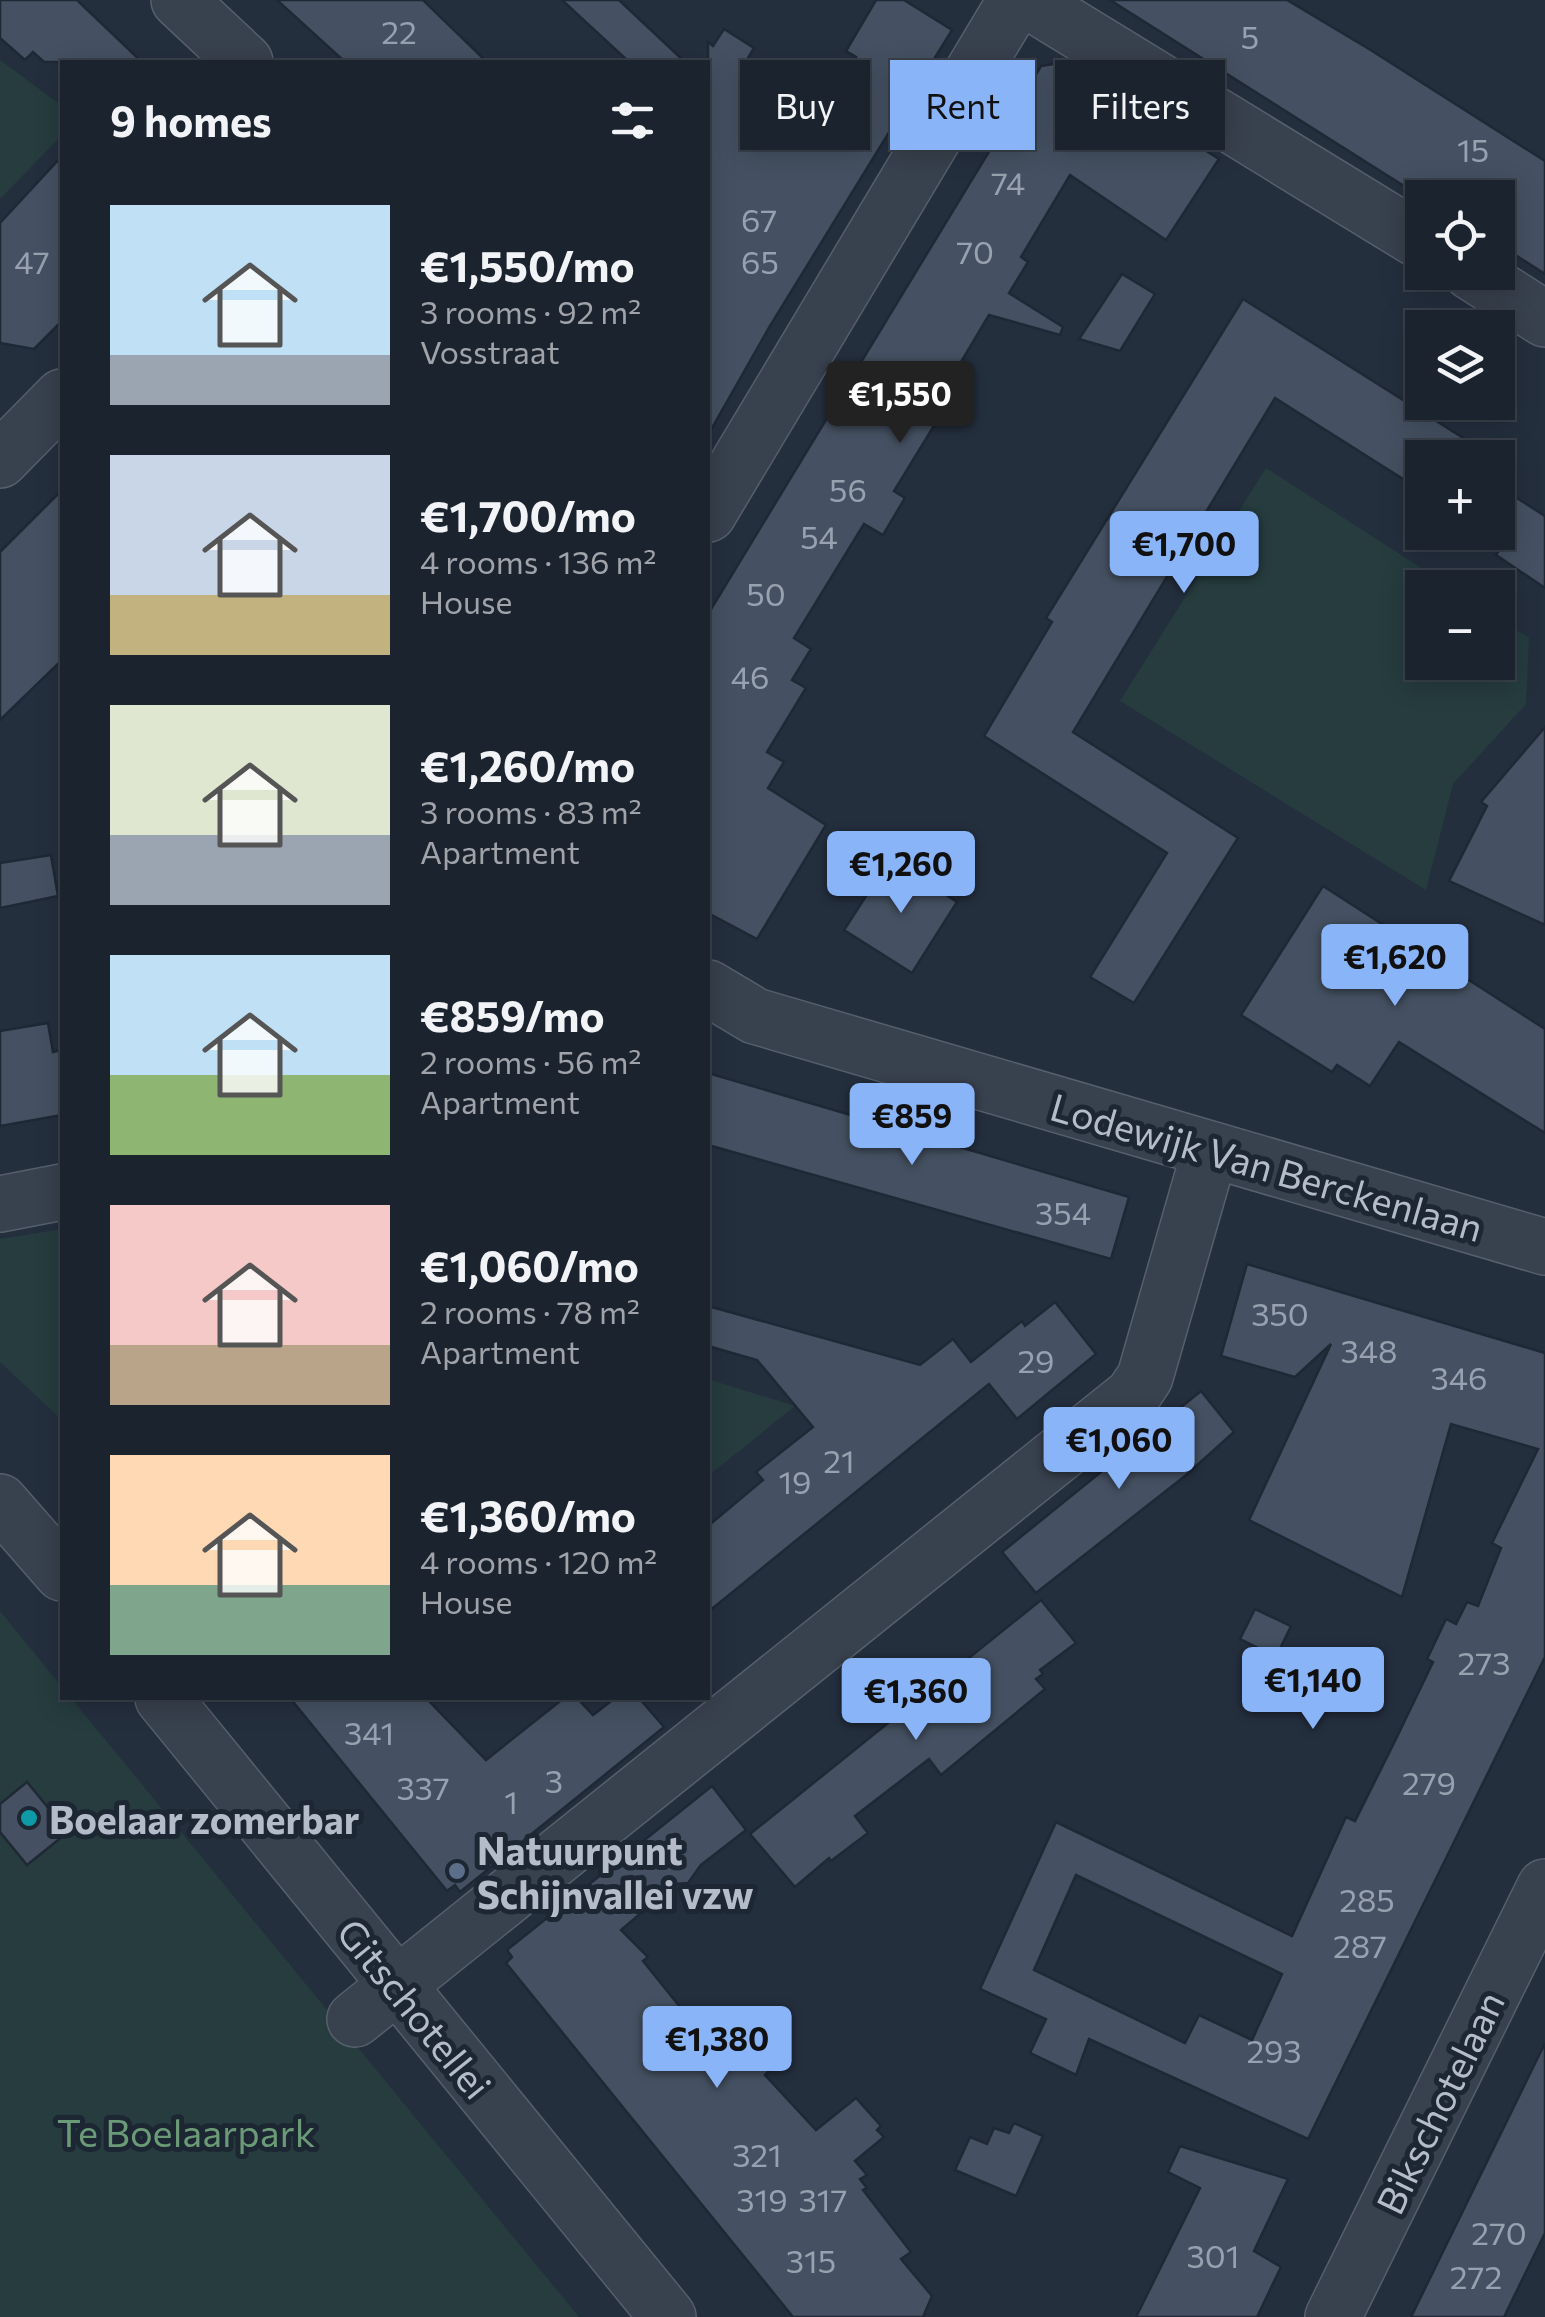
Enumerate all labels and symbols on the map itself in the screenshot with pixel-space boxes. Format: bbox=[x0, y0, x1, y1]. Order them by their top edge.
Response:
house number: 22 bbox=[381, 11, 417, 51]
house number: 5 bbox=[1241, 16, 1259, 56]
house number: 15 bbox=[1457, 129, 1489, 169]
house number: 74 bbox=[991, 162, 1025, 202]
house number: 67 bbox=[741, 199, 777, 239]
house number: 70 bbox=[956, 231, 994, 271]
house number: 47 bbox=[14, 241, 50, 281]
house number: 65 bbox=[741, 241, 779, 281]
pin: €1,550 bbox=[819, 361, 981, 446]
house number: 56 bbox=[829, 469, 867, 509]
pin: €1,700 bbox=[1103, 511, 1265, 596]
house number: 54 bbox=[800, 516, 838, 556]
house number: 50 bbox=[746, 573, 786, 613]
house number: 46 bbox=[731, 656, 769, 696]
pin: €1,260 bbox=[820, 831, 982, 916]
pin: €1,620 bbox=[1314, 924, 1476, 1009]
street label: Lodewijk Van Berckenlaan bbox=[1046, 1082, 1488, 1250]
pin: €859 bbox=[853, 1083, 971, 1168]
house number: 354 bbox=[1035, 1192, 1091, 1232]
house number: 350 bbox=[1251, 1293, 1309, 1333]
house number: 348 bbox=[1341, 1330, 1397, 1370]
house number: 29 bbox=[1017, 1340, 1055, 1380]
house number: 346 bbox=[1431, 1357, 1487, 1397]
pin: €1,060 bbox=[1038, 1407, 1200, 1492]
house number: 21 bbox=[823, 1440, 855, 1480]
house number: 19 bbox=[778, 1461, 812, 1501]
house number: 273 bbox=[1458, 1642, 1510, 1682]
pin: €1,140 bbox=[1232, 1647, 1394, 1732]
pin: €1,360 bbox=[835, 1658, 997, 1743]
house number: 341 bbox=[344, 1712, 394, 1752]
house number: 3 bbox=[545, 1760, 563, 1800]
house number: 279 bbox=[1402, 1762, 1456, 1802]
house number: 337 bbox=[396, 1767, 450, 1807]
house number: 1 bbox=[504, 1781, 518, 1821]
place label: Boelaar zomerbar bbox=[49, 1795, 360, 1842]
marker: Boelaar zomerbar bbox=[18, 1807, 40, 1829]
place label: Natuurpunt Schijnvallei vzw bbox=[477, 1826, 754, 1917]
marker: Natuurpunt Schijnvallei vzw bbox=[446, 1860, 468, 1882]
house number: 285 bbox=[1339, 1879, 1395, 1919]
street label: Gitschotellei bbox=[328, 1909, 502, 2107]
house number: 287 bbox=[1333, 1925, 1387, 1965]
street label: Bikschotelaan bbox=[1365, 1983, 1513, 2221]
pin: €1,380 bbox=[636, 2006, 798, 2091]
house number: 293 bbox=[1246, 2030, 1302, 2070]
park label: Te Boelaarpark bbox=[57, 2108, 315, 2155]
house number: 321 bbox=[732, 2134, 782, 2174]
house number: 319 bbox=[736, 2179, 788, 2219]
house number: 317 bbox=[799, 2179, 847, 2219]
house number: 270 bbox=[1471, 2212, 1527, 2252]
house number: 301 bbox=[1187, 2235, 1239, 2275]
house number: 315 bbox=[786, 2240, 836, 2280]
house number: 272 bbox=[1450, 2256, 1502, 2296]

